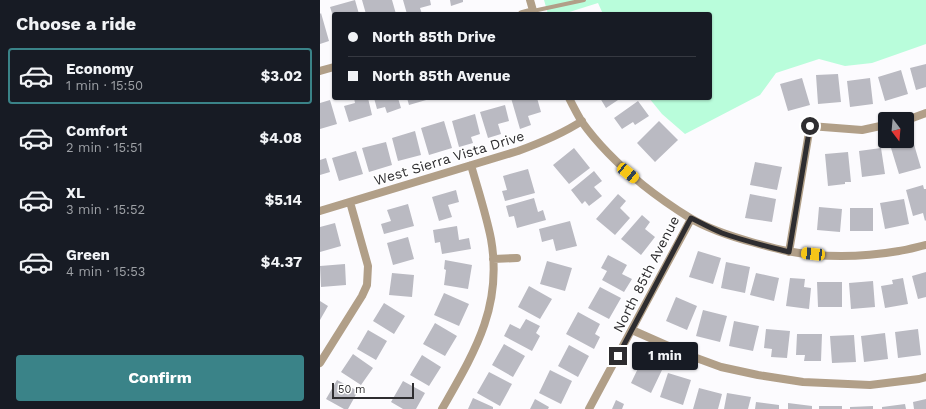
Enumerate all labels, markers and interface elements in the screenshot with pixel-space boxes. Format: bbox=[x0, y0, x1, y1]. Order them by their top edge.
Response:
text: Choose a ride bbox=[16, 13, 136, 34]
text: North 85th Drive bbox=[372, 28, 496, 46]
icon: car bbox=[18, 58, 54, 94]
text: Economy bbox=[66, 60, 133, 78]
text: $3.02 bbox=[261, 67, 302, 85]
text: North 85th Avenue bbox=[372, 67, 510, 85]
text: 1 min · 15:50 bbox=[66, 78, 143, 93]
north arrow bbox=[878, 112, 914, 148]
map controls bbox=[878, 112, 914, 148]
route start bbox=[801, 117, 819, 135]
icon: car bbox=[18, 120, 54, 156]
text: Comfort bbox=[66, 122, 127, 140]
street label: West Sierra Vista Drive bbox=[372, 128, 526, 188]
text: $4.08 bbox=[259, 129, 302, 147]
text: 2 min · 15:51 bbox=[66, 140, 143, 155]
car bbox=[615, 161, 641, 185]
icon: car bbox=[18, 182, 54, 218]
text: XL bbox=[66, 184, 85, 202]
text: $5.14 bbox=[265, 191, 302, 209]
text: 3 min · 15:52 bbox=[66, 202, 145, 217]
street label: North 85th Avenue bbox=[610, 213, 682, 335]
icon: car bbox=[18, 244, 54, 280]
text: Green bbox=[66, 246, 110, 264]
car bbox=[800, 247, 826, 261]
text: $4.37 bbox=[261, 253, 302, 271]
text: 4 min · 15:53 bbox=[66, 264, 145, 279]
callout: 1 min bbox=[632, 342, 698, 370]
route end bbox=[609, 347, 627, 365]
text: 1 min bbox=[648, 348, 682, 363]
button: Confirm bbox=[16, 355, 304, 401]
scale bar bbox=[332, 381, 414, 400]
text: 50 m bbox=[338, 383, 365, 396]

